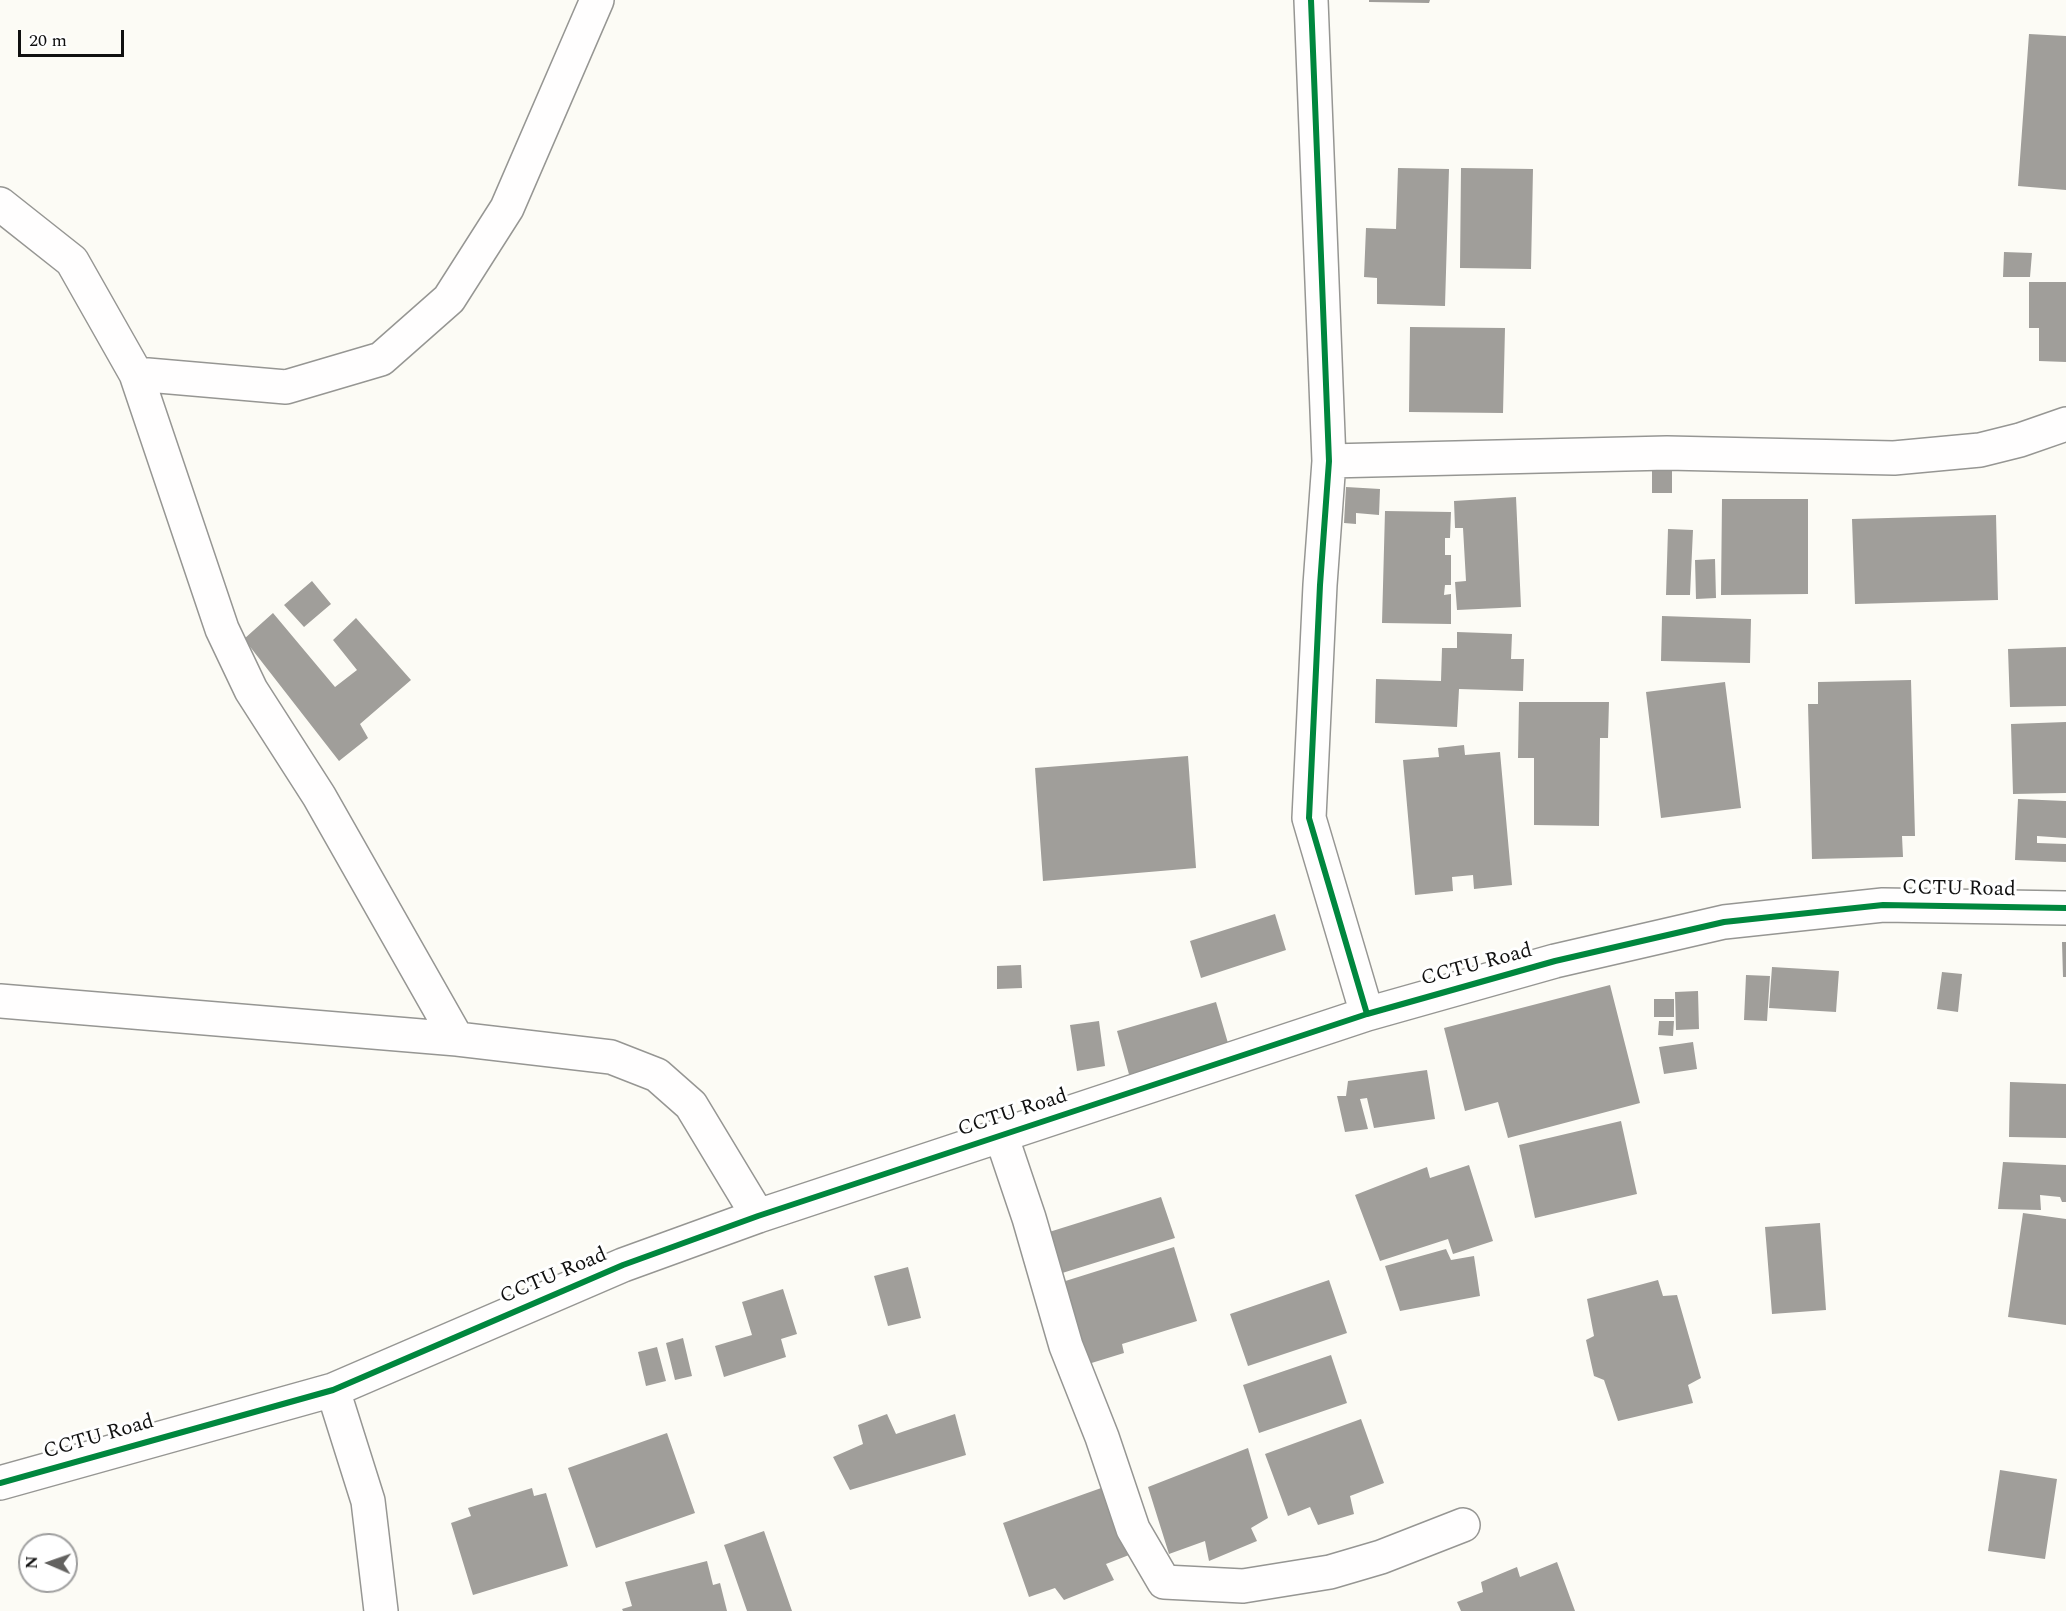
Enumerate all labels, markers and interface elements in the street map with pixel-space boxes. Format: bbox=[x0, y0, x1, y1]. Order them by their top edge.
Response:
scale bar bbox=[21, 18, 128, 56]
text: 20 m bbox=[29, 27, 67, 54]
street label: CCTU Road bbox=[1902, 876, 2016, 904]
street label: CCTU Road bbox=[1419, 939, 1535, 993]
street label: CCTU Road bbox=[955, 1084, 1071, 1144]
street label: CCTU Road bbox=[497, 1243, 611, 1311]
street label: CCTU Road bbox=[41, 1410, 157, 1466]
north arrow bbox=[18, 1533, 78, 1593]
text: N bbox=[20, 1555, 44, 1569]

